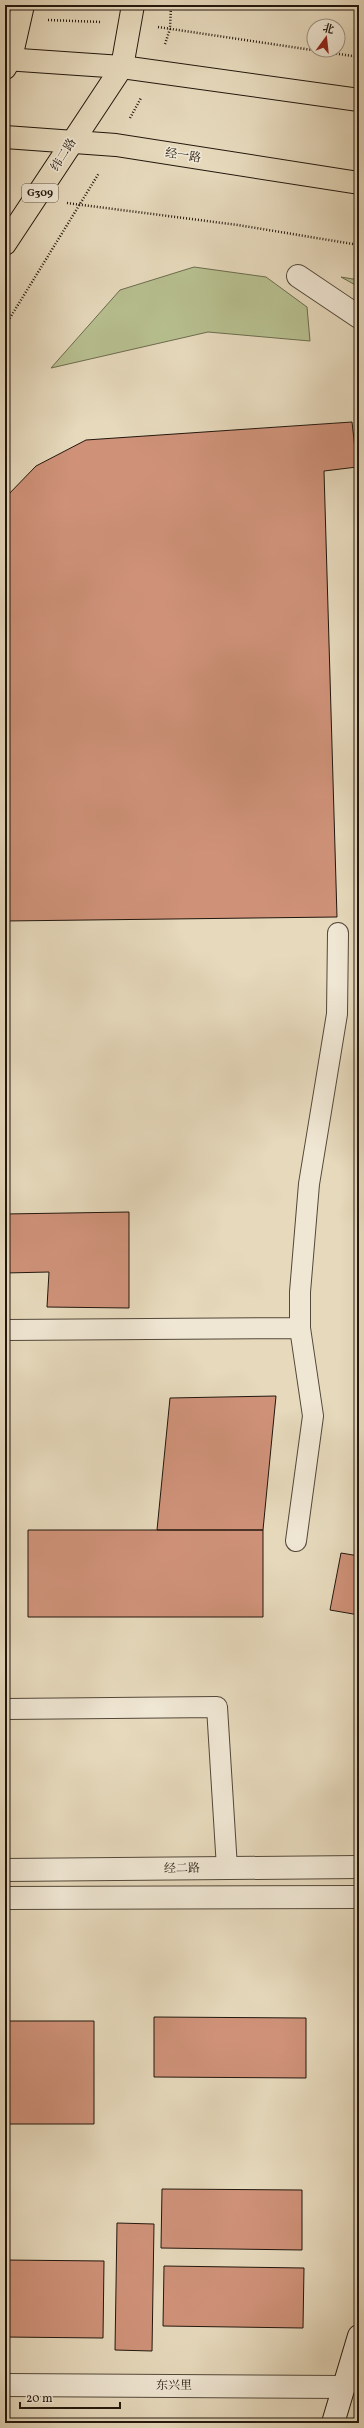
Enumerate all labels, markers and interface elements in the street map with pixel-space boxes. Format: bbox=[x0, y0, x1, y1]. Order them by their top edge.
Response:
north arrow bbox=[306, 18, 346, 58]
text: 北 bbox=[321, 21, 335, 38]
street label: 纬二路 bbox=[48, 135, 80, 175]
street label: 经一路 bbox=[164, 145, 202, 167]
road number: G309 bbox=[22, 184, 58, 202]
street label: 经二路 bbox=[164, 1861, 200, 1877]
street label: 东兴里 bbox=[156, 2378, 192, 2394]
scale bar bbox=[20, 2384, 120, 2410]
text: 20 m bbox=[26, 2391, 53, 2407]

